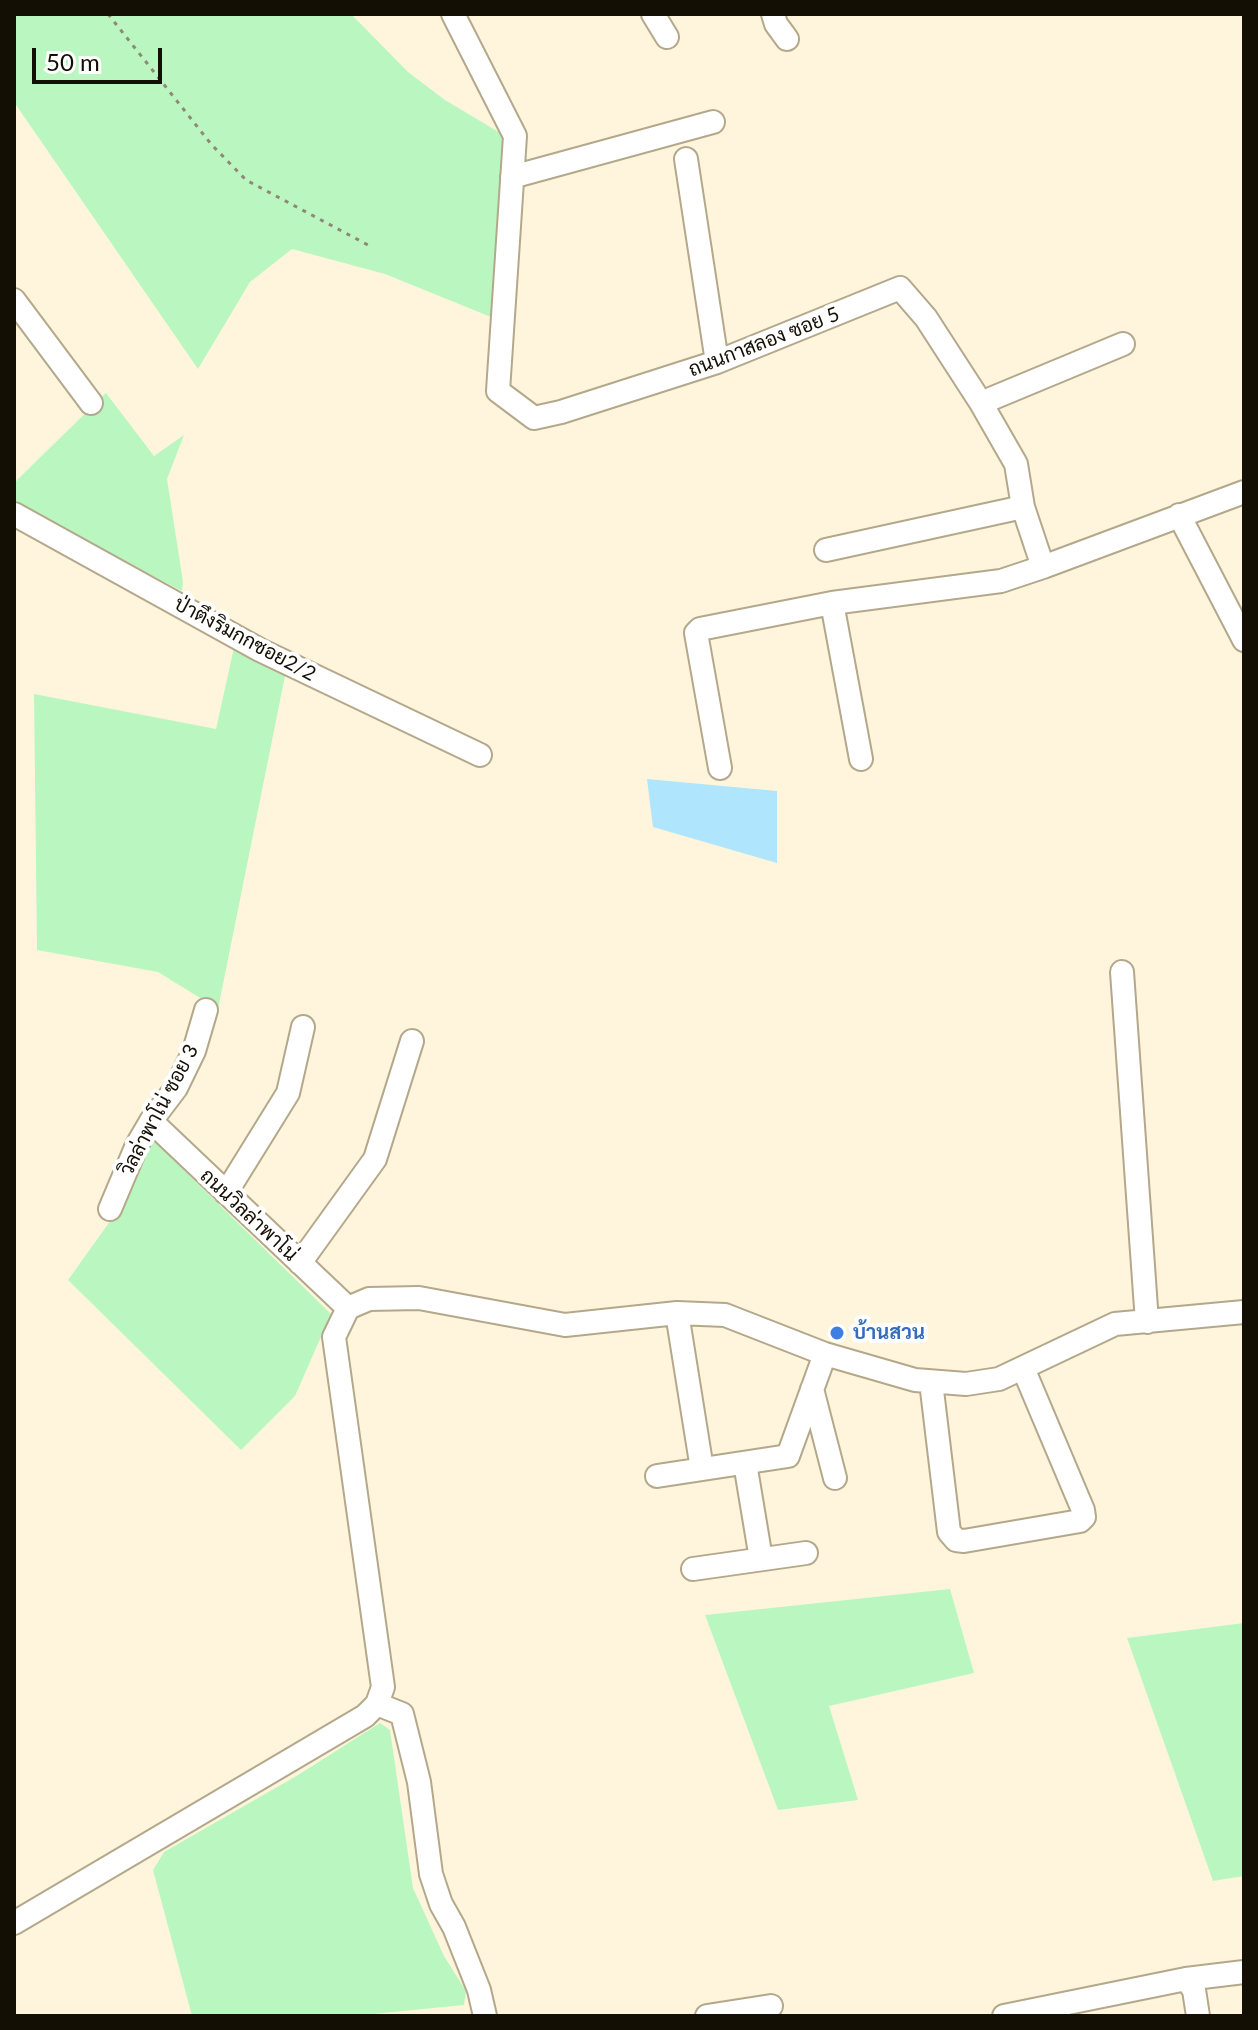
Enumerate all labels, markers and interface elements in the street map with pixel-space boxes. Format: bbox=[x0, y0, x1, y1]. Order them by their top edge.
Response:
scale bar bbox=[36, 32, 166, 82]
text: 50 m bbox=[46, 47, 100, 76]
street label: ถนนกาสลอง ซอย 5 bbox=[685, 302, 843, 382]
street label: ป่าตึงริมกกซอย2/2 bbox=[170, 592, 320, 686]
street label: วิลล่าพาโน่ ซอย 3 bbox=[114, 1040, 204, 1180]
street label: ถนนวิลล่าพาโน่ bbox=[195, 1164, 303, 1266]
place label: บ้านสวน bbox=[853, 1321, 925, 1345]
marker: บ้านสวน bbox=[828, 1324, 846, 1342]

